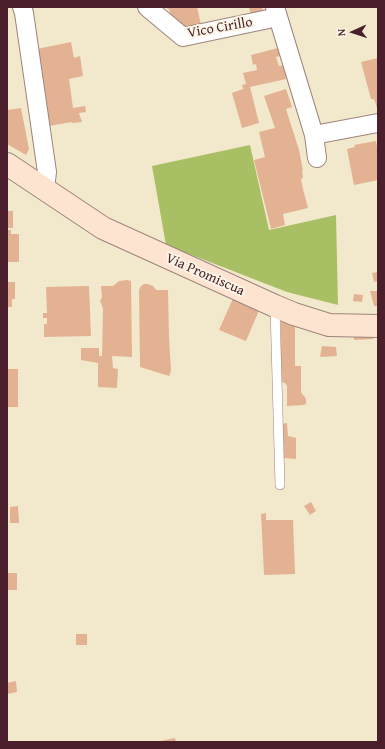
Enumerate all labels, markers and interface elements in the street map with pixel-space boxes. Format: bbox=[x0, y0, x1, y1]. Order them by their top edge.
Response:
north arrow bbox=[333, 12, 373, 52]
street label: Vico Cirillo bbox=[186, 14, 254, 42]
text: N bbox=[333, 29, 349, 37]
street label: Via Promiscua bbox=[163, 250, 247, 300]

